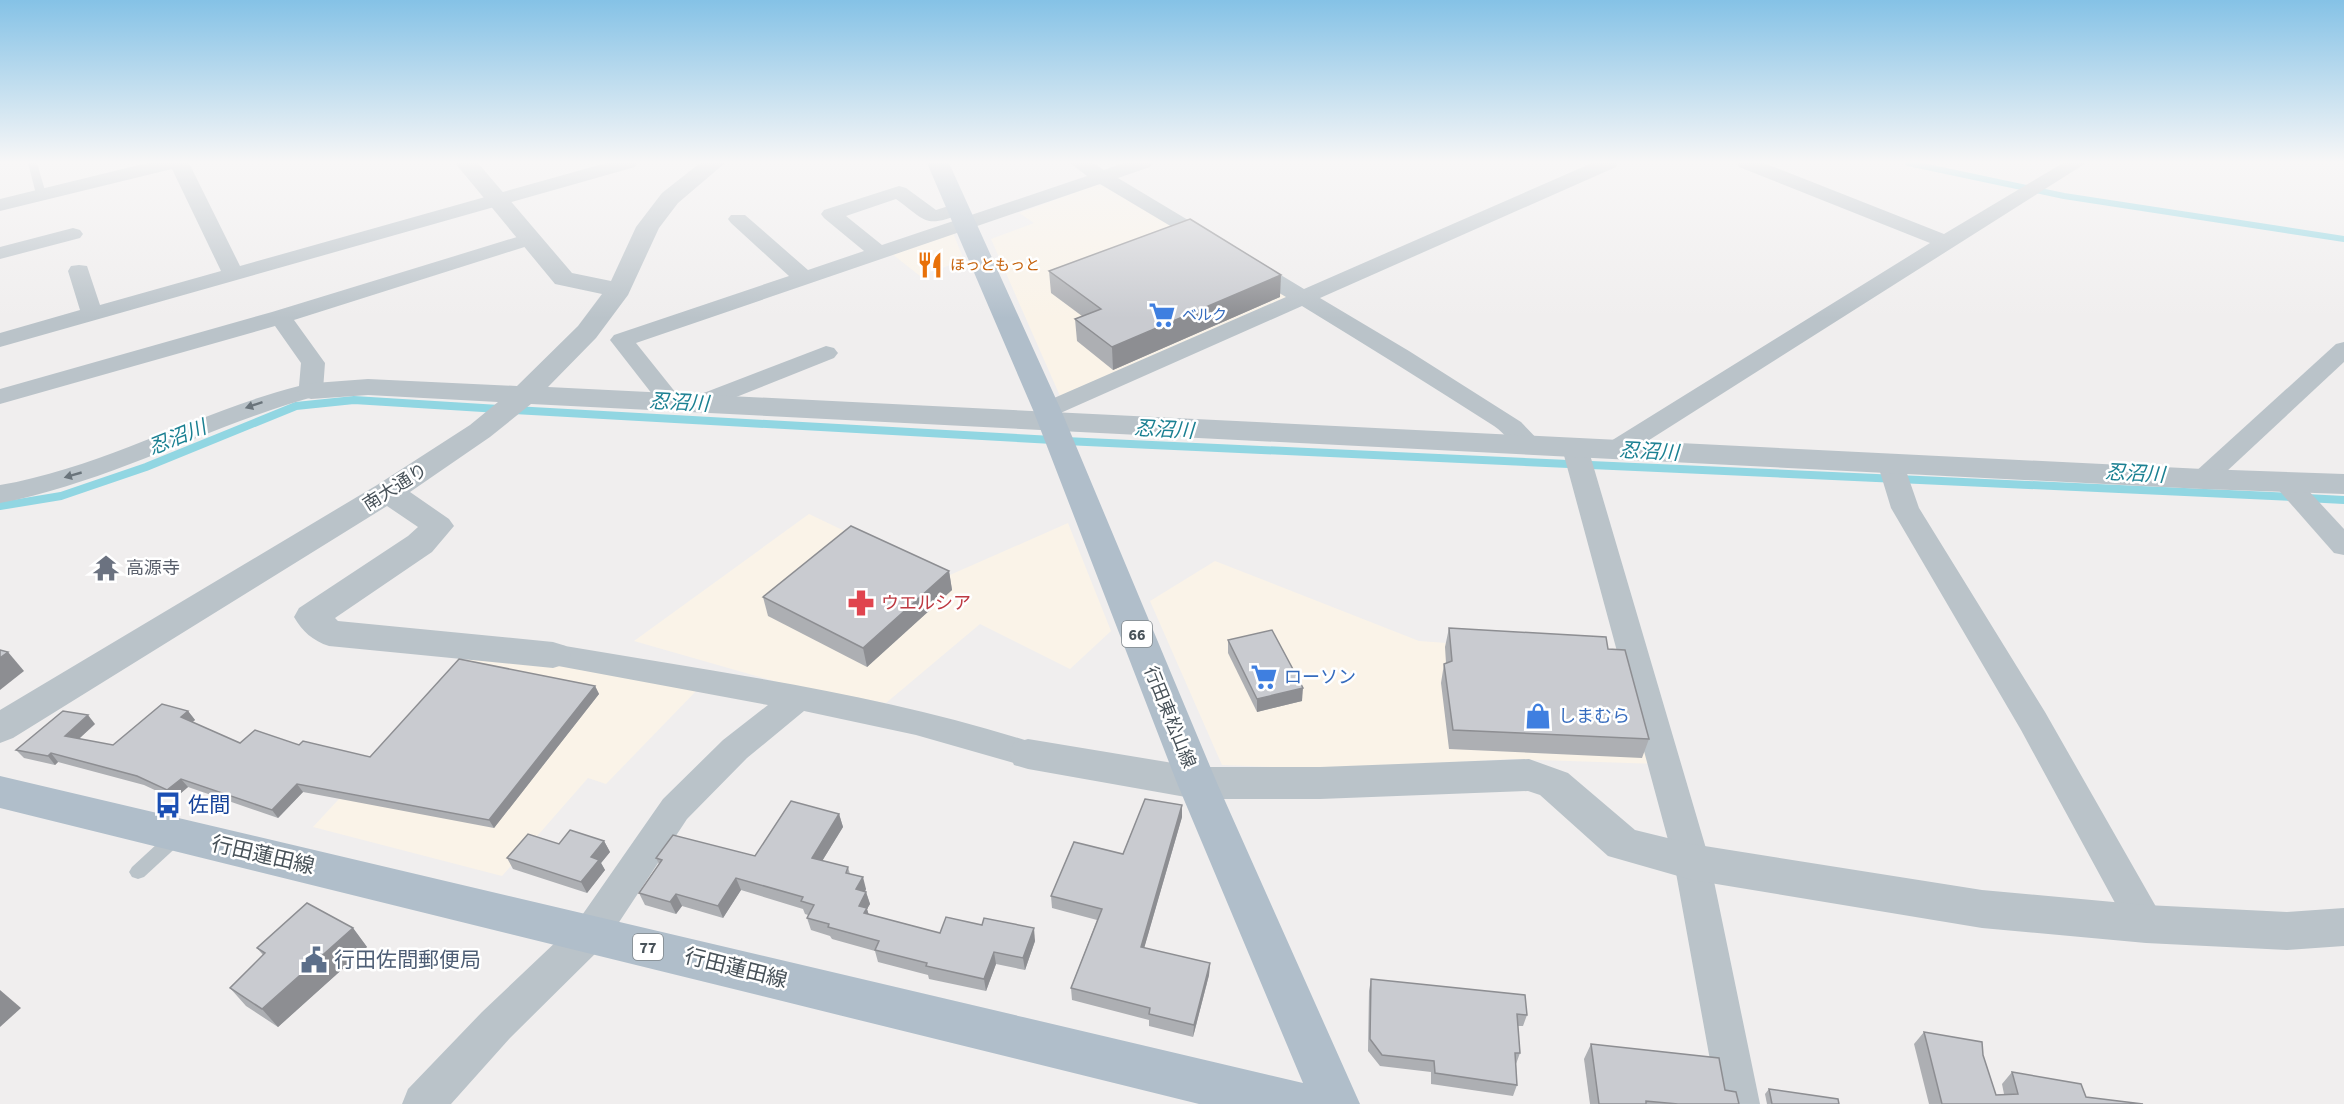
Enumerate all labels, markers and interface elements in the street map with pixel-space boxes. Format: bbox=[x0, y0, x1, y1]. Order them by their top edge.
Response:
restaurant icon: ほっともっと bbox=[915, 250, 945, 280]
place label: ほっともっと bbox=[950, 255, 1040, 276]
supermarket icon: ベルク bbox=[1147, 300, 1177, 330]
place label: ベルク bbox=[1182, 305, 1227, 326]
water label: 忍沼川 bbox=[648, 387, 712, 419]
one-way arrow bbox=[245, 401, 263, 411]
water label: 忍沼川 bbox=[144, 413, 212, 462]
water label: 忍沼川 bbox=[1133, 414, 1197, 446]
water label: 忍沼川 bbox=[1618, 436, 1682, 468]
street label: 南大通り bbox=[358, 458, 432, 517]
water label: 忍沼川 bbox=[2104, 458, 2168, 490]
one-way arrow bbox=[64, 471, 82, 480]
temple icon: 高源寺 bbox=[91, 553, 121, 583]
place label: 高源寺 bbox=[126, 556, 180, 581]
pharmacy icon: ウエルシア bbox=[846, 588, 876, 618]
place label: ウエルシア bbox=[881, 591, 971, 616]
road number: 66 bbox=[1122, 621, 1152, 647]
street label: 行田東松山線 bbox=[1138, 662, 1201, 772]
supermarket icon: ローソン bbox=[1249, 662, 1279, 692]
place label: ローソン bbox=[1284, 665, 1356, 690]
shop icon: しまむら bbox=[1523, 701, 1553, 731]
place label: しまむら bbox=[1558, 704, 1630, 729]
bus stop icon: 佐間 bbox=[153, 790, 183, 820]
place label: 佐間 bbox=[188, 790, 230, 820]
street label: 行田蓮田線 bbox=[208, 829, 318, 881]
road number: 77 bbox=[633, 934, 663, 960]
street label: 行田蓮田線 bbox=[681, 941, 791, 995]
public building icon: 行田佐間郵便局 bbox=[299, 945, 329, 975]
place label: 行田佐間郵便局 bbox=[334, 945, 481, 975]

